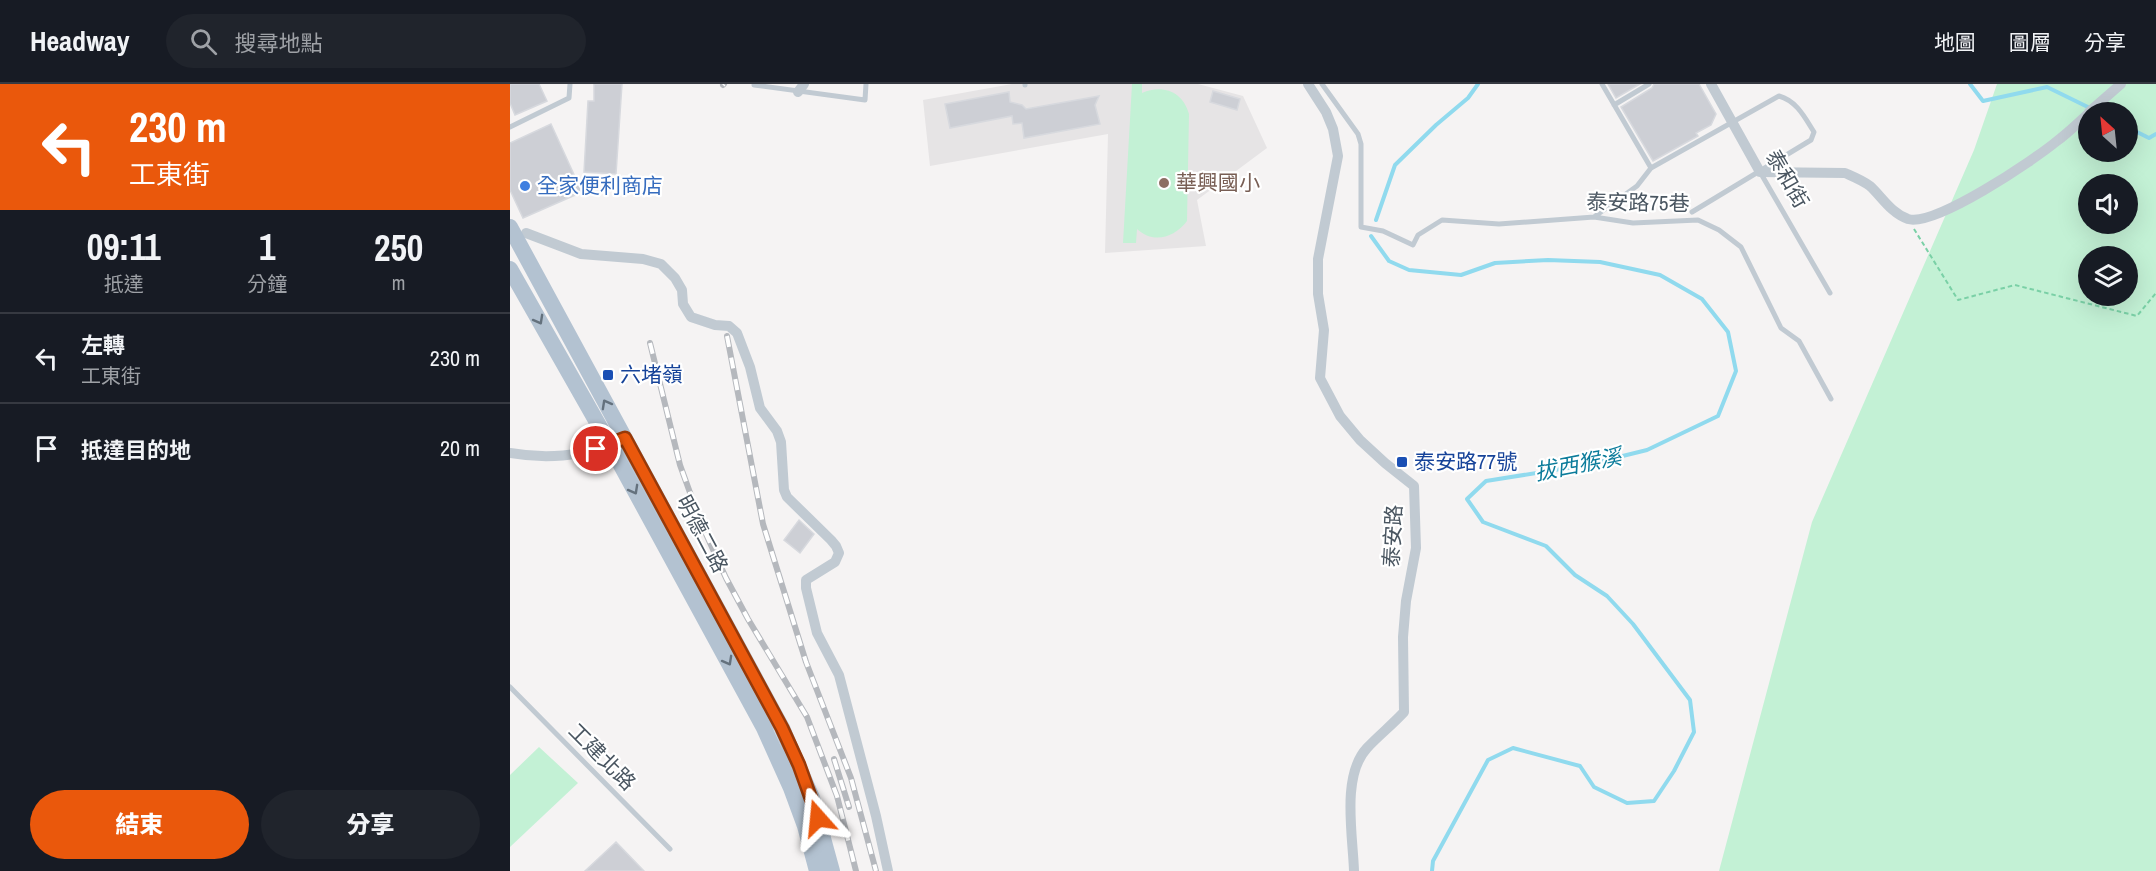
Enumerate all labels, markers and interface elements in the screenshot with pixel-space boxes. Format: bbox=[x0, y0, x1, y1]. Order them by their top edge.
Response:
search box bbox=[166, 14, 586, 68]
text: Headway bbox=[30, 22, 130, 60]
icon: search bbox=[187, 25, 220, 58]
text: 搜尋地點 bbox=[235, 28, 323, 58]
text: 地圖 bbox=[1934, 28, 1976, 57]
text: 圖層 bbox=[2009, 28, 2051, 57]
text: 分享 bbox=[2084, 28, 2126, 57]
text: 230 m bbox=[129, 99, 227, 155]
north arrow bbox=[2078, 102, 2138, 162]
map controls bbox=[2078, 102, 2138, 306]
icon: left bbox=[30, 108, 108, 186]
street label: 泰和街 bbox=[1759, 144, 1816, 213]
text: 工東街 bbox=[129, 156, 210, 192]
place label: 華興國小 bbox=[1176, 168, 1260, 197]
place label: 全家便利商店 bbox=[537, 171, 663, 200]
button: sound bbox=[2078, 174, 2138, 234]
marker: 華興國小 bbox=[1157, 176, 1171, 190]
marker: 全家便利商店 bbox=[518, 179, 532, 193]
street label: 泰安路75巷 bbox=[1586, 187, 1690, 218]
text: 09:11 bbox=[87, 223, 161, 271]
text: 1 bbox=[259, 223, 276, 271]
text: 250 bbox=[374, 224, 423, 272]
button: layers bbox=[2078, 246, 2138, 306]
text: m bbox=[392, 269, 405, 296]
text: 抵達 bbox=[104, 270, 144, 297]
text: 分鐘 bbox=[247, 270, 287, 297]
one-way arrow bbox=[532, 313, 543, 324]
text: 左轉 bbox=[81, 330, 125, 360]
icon: left bbox=[30, 342, 63, 375]
text: 230 m bbox=[430, 343, 480, 373]
place label: 六堵嶺 bbox=[620, 360, 683, 389]
text: 工東街 bbox=[81, 362, 141, 389]
marker: 六堵嶺 bbox=[601, 368, 615, 382]
one-way arrow bbox=[602, 400, 614, 410]
pin bbox=[570, 423, 621, 474]
icon: arrive bbox=[30, 432, 63, 465]
icon: arrive bbox=[579, 432, 612, 465]
text: 20 m bbox=[440, 433, 480, 463]
text: 抵達目的地 bbox=[81, 435, 191, 465]
water label: 拔西猴溪 bbox=[1532, 440, 1627, 487]
place label: 泰安路77號 bbox=[1414, 447, 1517, 476]
marker: 泰安路77號 bbox=[1395, 455, 1409, 469]
one-way arrow bbox=[627, 483, 638, 494]
street label: 明德二路 bbox=[670, 490, 735, 578]
street label: 泰安路 bbox=[1376, 504, 1409, 568]
one-way arrow bbox=[721, 654, 732, 665]
street label: 工建北路 bbox=[562, 717, 642, 797]
position arrow bbox=[786, 786, 850, 850]
button: 結束 bbox=[30, 790, 249, 859]
button: 分享 bbox=[261, 790, 480, 859]

